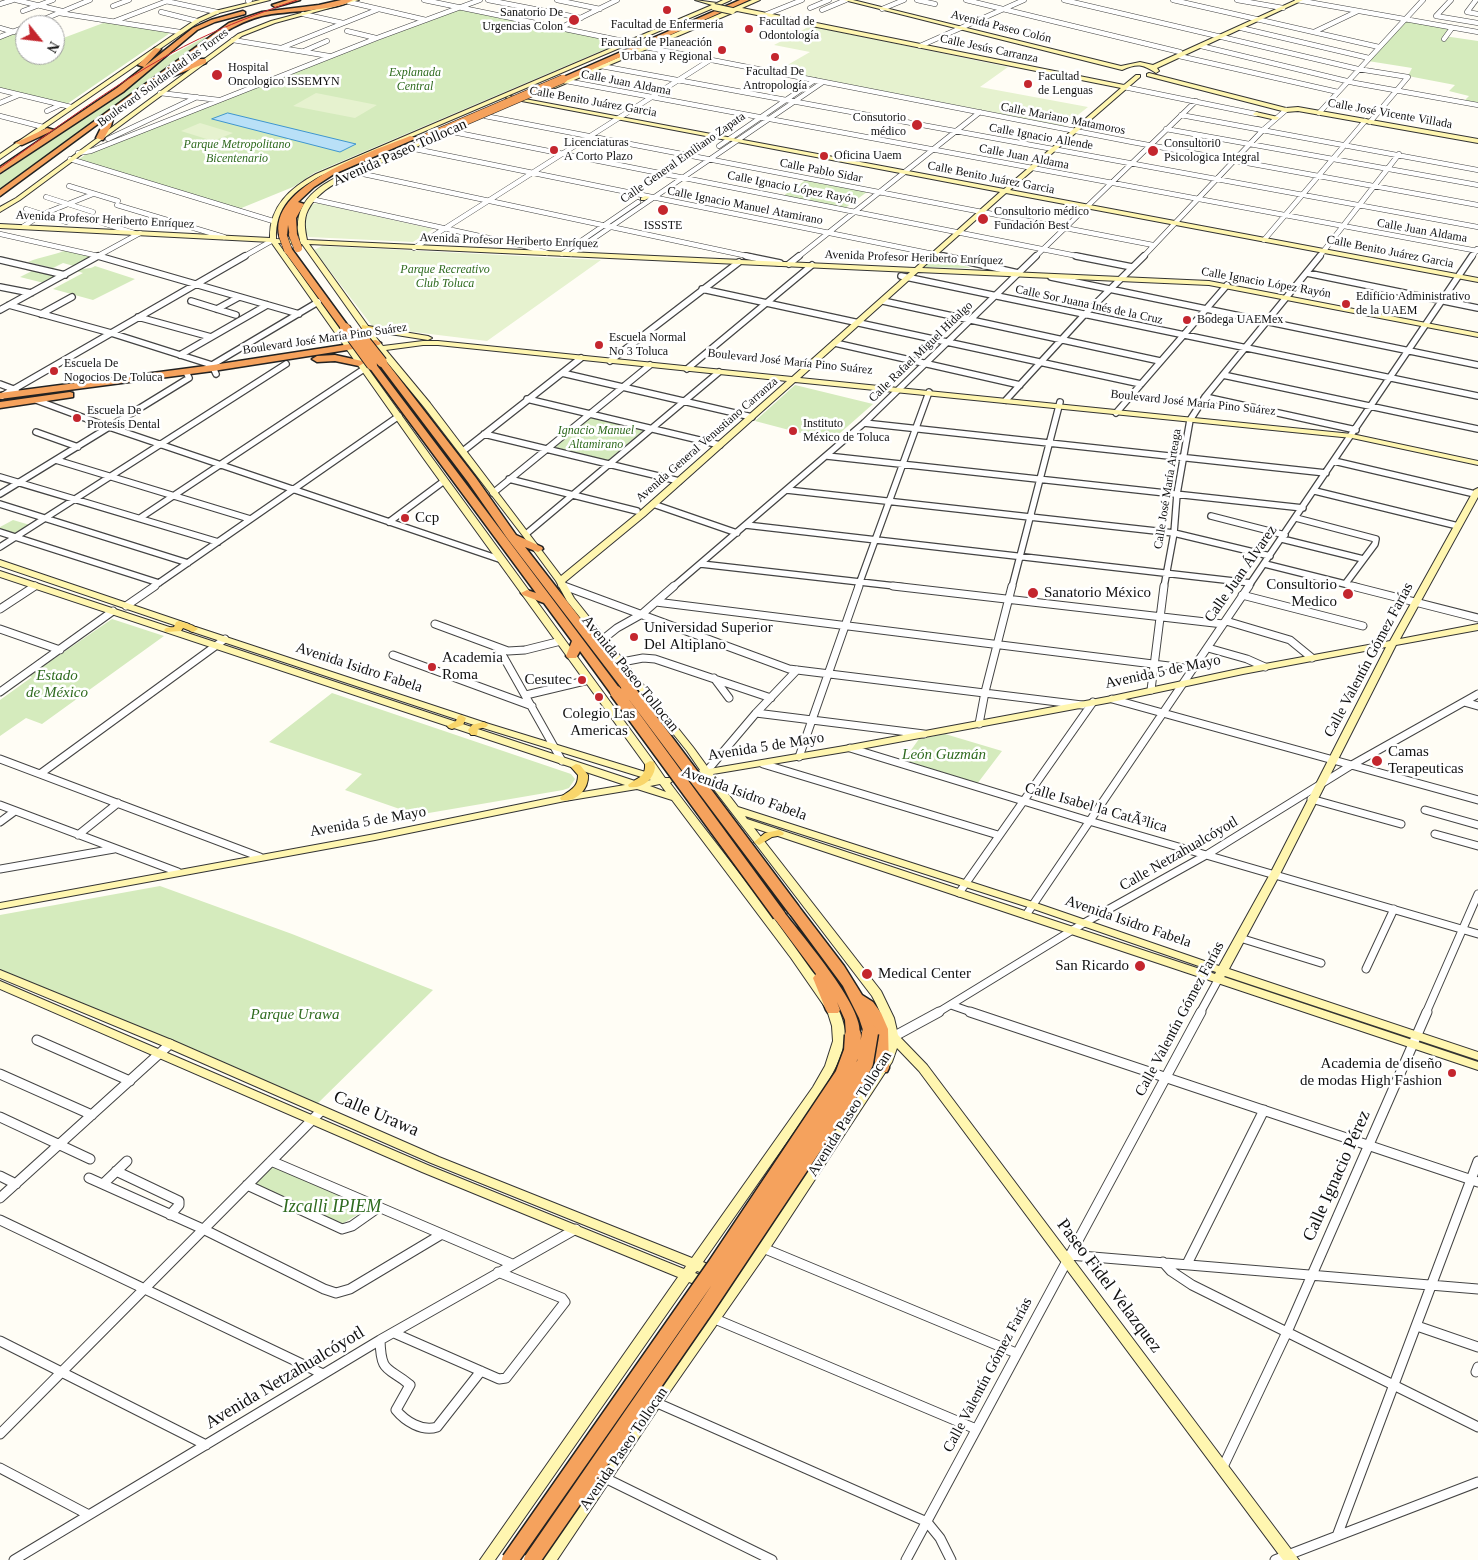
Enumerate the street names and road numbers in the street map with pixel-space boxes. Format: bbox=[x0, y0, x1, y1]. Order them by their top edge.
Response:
street label: Avenida Paseo Colón bbox=[949, 8, 1053, 46]
street label: Boulevard Solidaridad las Torres bbox=[95, 26, 231, 130]
street label: Calle Jesús Carranza bbox=[939, 32, 1039, 66]
street label: Calle Juan Aldama bbox=[580, 67, 672, 99]
street label: Calle Benito Juárez Garcia bbox=[528, 84, 658, 120]
street label: Calle José Vicente Villada bbox=[1327, 96, 1453, 132]
street label: Calle Mariano Matamoros bbox=[999, 100, 1127, 138]
street label: Calle General Emiliano Zapata bbox=[618, 109, 748, 207]
street label: Avenida Paseo Tollocan bbox=[330, 115, 470, 191]
street label: Calle Ignacio Allende bbox=[988, 121, 1094, 153]
street label: Calle Juan Aldama bbox=[978, 141, 1070, 173]
street label: Calle Pablo Sidar bbox=[778, 156, 864, 186]
street label: Calle Benito Juárez Garcia bbox=[926, 159, 1056, 197]
street label: Calle Ignacio López Rayón bbox=[726, 168, 858, 208]
street label: Calle Ignacio Manuel Atamirano bbox=[666, 184, 824, 228]
street label: Avenida Profesor Heriberto Enríquez bbox=[15, 208, 195, 232]
street label: Calle Juan Aldama bbox=[1376, 216, 1468, 246]
street label: Avenida Profesor Heriberto Enríquez bbox=[419, 231, 599, 251]
street label: Calle Benito Juárez Garcia bbox=[1325, 233, 1455, 271]
street label: Avenida Profesor Heriberto Enríquez bbox=[824, 248, 1004, 268]
street label: Calle Ignacio López Rayón bbox=[1200, 264, 1332, 302]
street label: Calle Sor Juana Inés de la Cruz bbox=[1014, 282, 1164, 328]
street label: Calle Rafael Miguel Hidalgo bbox=[866, 299, 976, 405]
street label: Boulevard José María Pino Suárez bbox=[242, 320, 408, 358]
street label: Boulevard José María Pino Suárez bbox=[707, 346, 873, 378]
street label: Avenida General Venustiano Carranza bbox=[633, 374, 781, 506]
street label: Boulevard José María Pino Suárez bbox=[1110, 387, 1276, 419]
street label: Calle José María Arteaga bbox=[1151, 428, 1185, 550]
street label: Calle Juan Álvarez bbox=[1201, 522, 1281, 626]
street label: Calle Valentín Gómez Farías bbox=[1320, 579, 1418, 741]
street label: Avenida Paseo Tollocan bbox=[578, 612, 682, 736]
street label: Avenida Isidro Fabela bbox=[293, 639, 425, 697]
street label: Avenida 5 de Mayo bbox=[1104, 651, 1222, 693]
street label: Avenida 5 de Mayo bbox=[707, 729, 825, 765]
street label: Avenida Isidro Fabela bbox=[679, 763, 809, 825]
street label: Calle Isabel la CatÃ³lica bbox=[1023, 779, 1169, 837]
street label: Avenida 5 de Mayo bbox=[309, 803, 427, 841]
street label: Calle Netzahualcóyotl bbox=[1117, 813, 1241, 895]
street label: Avenida Isidro Fabela bbox=[1063, 892, 1193, 952]
street label: Calle Valentín Gómez Farías bbox=[1131, 938, 1229, 1100]
street label: Avenida Paseo Tollocan bbox=[804, 1048, 896, 1180]
street label: Calle Urawa bbox=[330, 1086, 422, 1142]
street label: Calle Ignacio Pérez bbox=[1298, 1107, 1376, 1245]
street label: Paseo Fidel Velazquez bbox=[1052, 1215, 1166, 1357]
street label: Calle Valentín Gómez Farías bbox=[939, 1294, 1037, 1456]
street label: Avenida Netzahualcóyotl bbox=[201, 1322, 369, 1434]
street label: Avenida Paseo Tollocan bbox=[576, 1384, 672, 1514]

